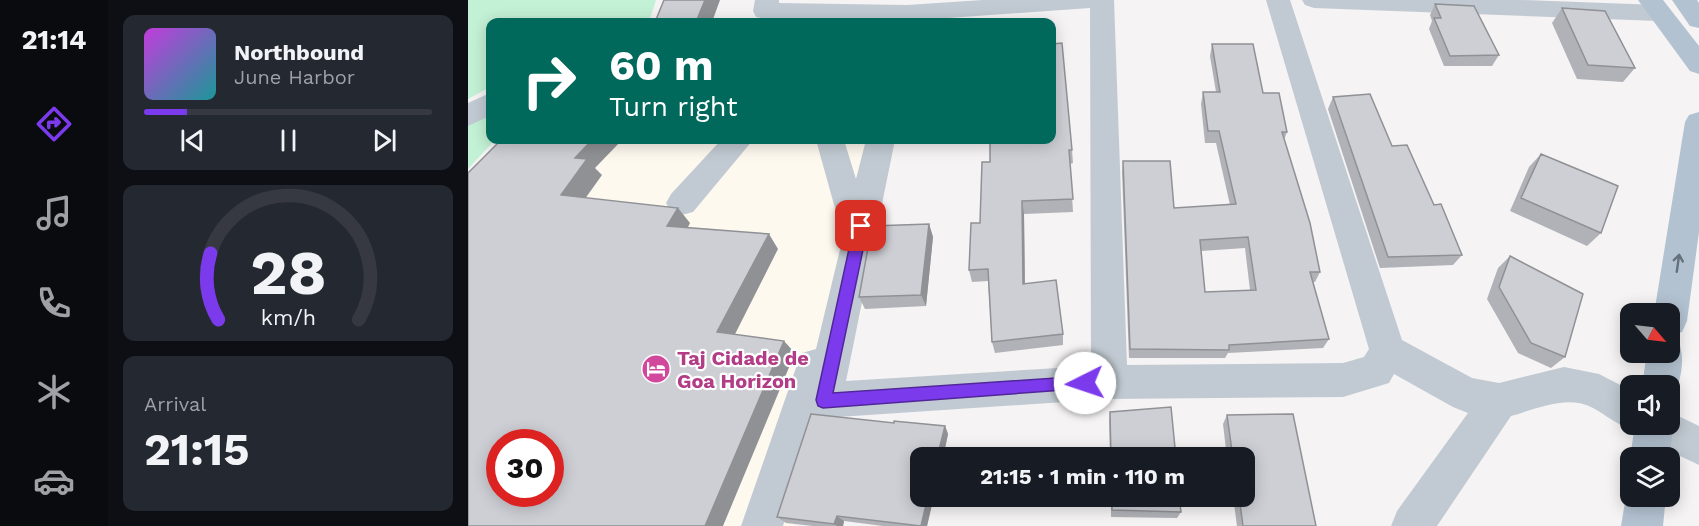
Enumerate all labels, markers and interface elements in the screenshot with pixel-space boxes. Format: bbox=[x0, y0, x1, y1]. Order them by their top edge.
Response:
text: 21:14 bbox=[22, 24, 86, 56]
text: Northbound bbox=[234, 40, 364, 65]
text: 60 m bbox=[609, 41, 713, 90]
icon: right bbox=[510, 42, 588, 120]
text: June Harbor bbox=[234, 65, 355, 89]
text: Turn right bbox=[609, 91, 738, 123]
icon: directions bbox=[33, 103, 75, 145]
icon: previous bbox=[176, 124, 209, 157]
icon: pause bbox=[272, 124, 305, 157]
icon: next bbox=[368, 124, 401, 157]
icon: music bbox=[33, 192, 75, 234]
pin bbox=[835, 200, 886, 251]
icon: arrive bbox=[844, 209, 877, 242]
text: 28 bbox=[250, 236, 326, 309]
one-way arrow bbox=[1673, 253, 1684, 273]
icon: phone bbox=[33, 282, 75, 324]
north arrow bbox=[1620, 303, 1680, 363]
map controls bbox=[1620, 303, 1680, 507]
text: km/h bbox=[260, 305, 316, 330]
place label: Taj Cidade de Goa Horizon bbox=[677, 346, 809, 393]
position arrow bbox=[1053, 351, 1117, 415]
hotel icon: Taj Cidade de Goa Horizon bbox=[640, 353, 672, 385]
icon: climate bbox=[33, 371, 75, 413]
button: sound bbox=[1620, 375, 1680, 435]
text: Arrival bbox=[144, 392, 206, 416]
text: 21:15 bbox=[144, 423, 249, 476]
speed limit sign: 30 bbox=[486, 429, 564, 507]
button: layers bbox=[1620, 447, 1680, 507]
icon: car bbox=[33, 460, 75, 502]
text: 21:15 · 1 min · 110 m bbox=[980, 464, 1185, 489]

